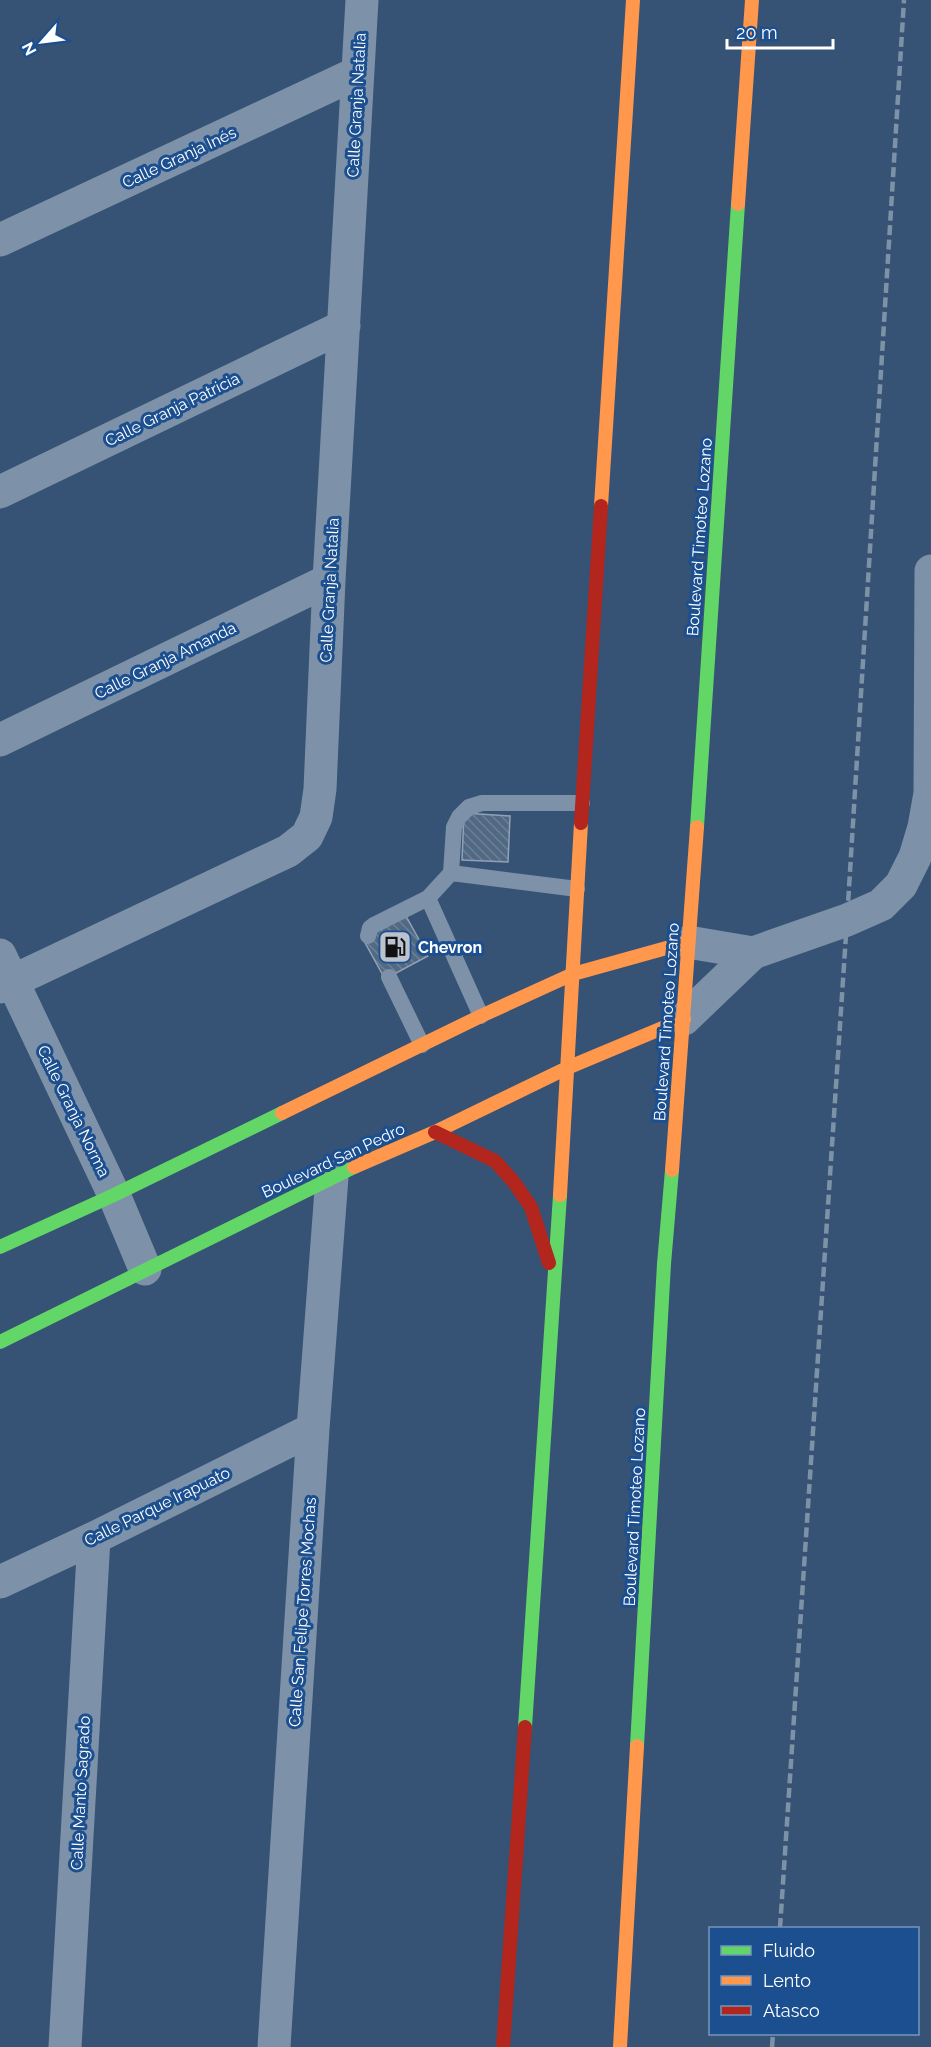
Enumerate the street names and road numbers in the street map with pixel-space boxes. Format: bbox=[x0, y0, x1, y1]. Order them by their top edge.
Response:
street label: Calle Granja Natalia bbox=[343, 32, 370, 178]
street label: Calle Granja Inés bbox=[119, 123, 240, 192]
street label: Calle Granja Patricia bbox=[102, 369, 243, 450]
street label: Boulevard Timoteo Lozano bbox=[683, 437, 716, 637]
street label: Calle Granja Natalia bbox=[316, 517, 343, 663]
street label: Calle Granja Amanda bbox=[91, 618, 239, 703]
street label: Boulevard Timoteo Lozano bbox=[650, 922, 683, 1122]
street label: Calle Granja Norma bbox=[33, 1042, 114, 1180]
street label: Boulevard San Pedro bbox=[259, 1119, 408, 1202]
street label: Boulevard Timoteo Lozano bbox=[620, 1407, 649, 1607]
street label: Calle Parque Irapuato bbox=[81, 1463, 233, 1550]
street label: Calle San Felipe Torres Mochas bbox=[285, 1496, 320, 1728]
street label: Calle Manto Sagrado bbox=[67, 1715, 94, 1871]

